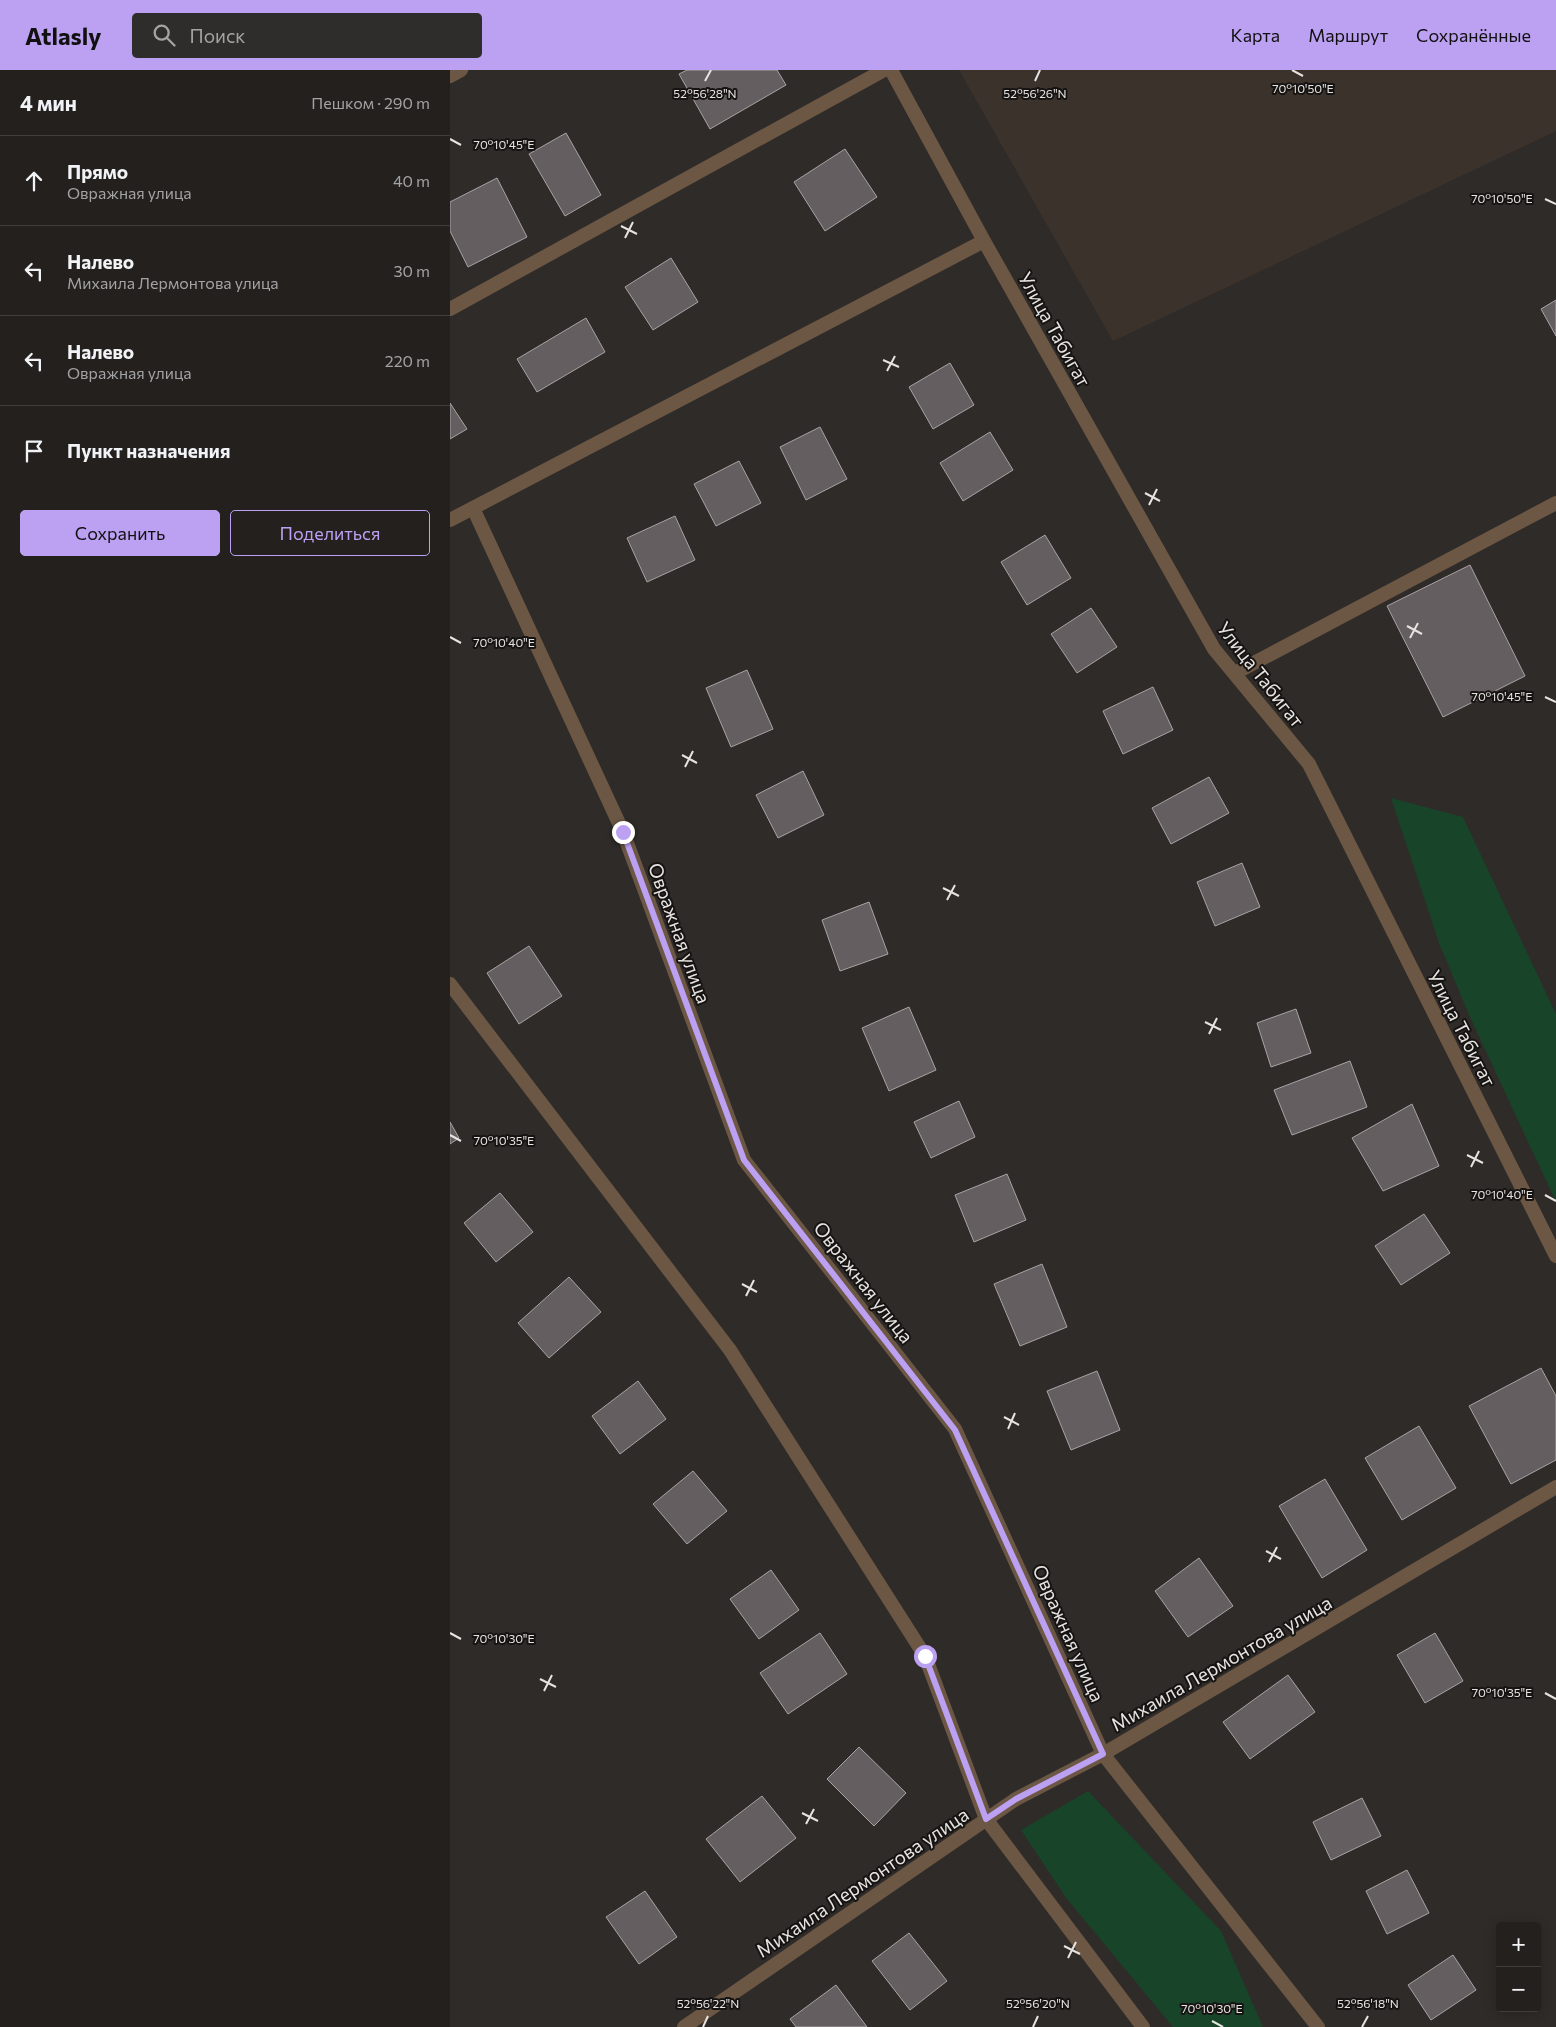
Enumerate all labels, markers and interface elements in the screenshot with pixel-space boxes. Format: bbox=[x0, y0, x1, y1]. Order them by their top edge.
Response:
search box bbox=[132, 13, 482, 58]
text: Atlasly bbox=[25, 21, 102, 50]
icon: search bbox=[150, 21, 178, 49]
text: Поиск bbox=[190, 24, 246, 47]
text: Карта bbox=[1231, 24, 1280, 46]
text: Маршрут bbox=[1308, 24, 1388, 46]
text: Сохранённые bbox=[1416, 24, 1531, 46]
text: 70°10'50"E bbox=[1272, 81, 1334, 95]
text: 52°56'28"N bbox=[673, 86, 737, 100]
text: 52°56'26"N bbox=[1003, 86, 1067, 100]
text: 4 мин bbox=[20, 90, 77, 115]
text: Пешком · 290 m bbox=[311, 93, 430, 112]
text: 70°10'45"E bbox=[474, 137, 534, 151]
text: Прямо bbox=[67, 160, 128, 183]
icon: ahead bbox=[20, 167, 48, 195]
text: 40 m bbox=[393, 171, 430, 190]
text: Овражная улица bbox=[67, 183, 192, 202]
text: 70°10'50"E bbox=[1471, 191, 1533, 205]
text: Налево bbox=[67, 250, 134, 273]
icon: left bbox=[20, 257, 48, 285]
text: 30 m bbox=[393, 261, 430, 280]
street label: Улица Табигат bbox=[1014, 268, 1096, 390]
text: Михаила Лермонтова улица bbox=[67, 273, 279, 292]
text: Налево bbox=[67, 340, 134, 363]
icon: left bbox=[20, 347, 48, 375]
text: 220 m bbox=[385, 351, 430, 370]
text: Овражная улица bbox=[67, 363, 192, 382]
icon: arrive bbox=[20, 437, 48, 465]
text: Пункт назначения bbox=[67, 439, 230, 462]
button: Сохранить bbox=[20, 510, 220, 556]
button: Поделиться bbox=[230, 510, 430, 556]
street label: Улица Табигат bbox=[1213, 617, 1309, 731]
text: 70°10'40"E bbox=[473, 635, 535, 649]
text: 70°10'45"E bbox=[1472, 689, 1532, 703]
route end bbox=[612, 821, 635, 844]
street label: Овражная улица bbox=[644, 860, 716, 1006]
street label: Улица Табигат bbox=[1423, 966, 1501, 1090]
text: 70°10'35"E bbox=[474, 1133, 534, 1147]
text: 70°10'40"E bbox=[1471, 1187, 1533, 1201]
street label: Овражная улица bbox=[809, 1217, 919, 1347]
street label: Овражная улица bbox=[1028, 1561, 1110, 1705]
street label: Михаила Лермонтова улица bbox=[1106, 1590, 1336, 1736]
text: 70°10'30"E bbox=[473, 1631, 535, 1645]
route start bbox=[914, 1645, 937, 1668]
text: 70°10'35"E bbox=[1472, 1685, 1532, 1699]
street label: Михаила Лермонтова улица bbox=[751, 1802, 973, 1962]
map controls bbox=[1496, 1922, 1541, 2012]
button: + bbox=[1496, 1922, 1541, 1967]
button: − bbox=[1496, 1967, 1541, 2012]
text: 52°56'22"N bbox=[677, 1996, 739, 2010]
text: 52°56'20"N bbox=[1006, 1996, 1070, 2010]
text: 52°56'18"N bbox=[1337, 1996, 1399, 2010]
text: 70°10'30"E bbox=[1181, 2001, 1243, 2015]

